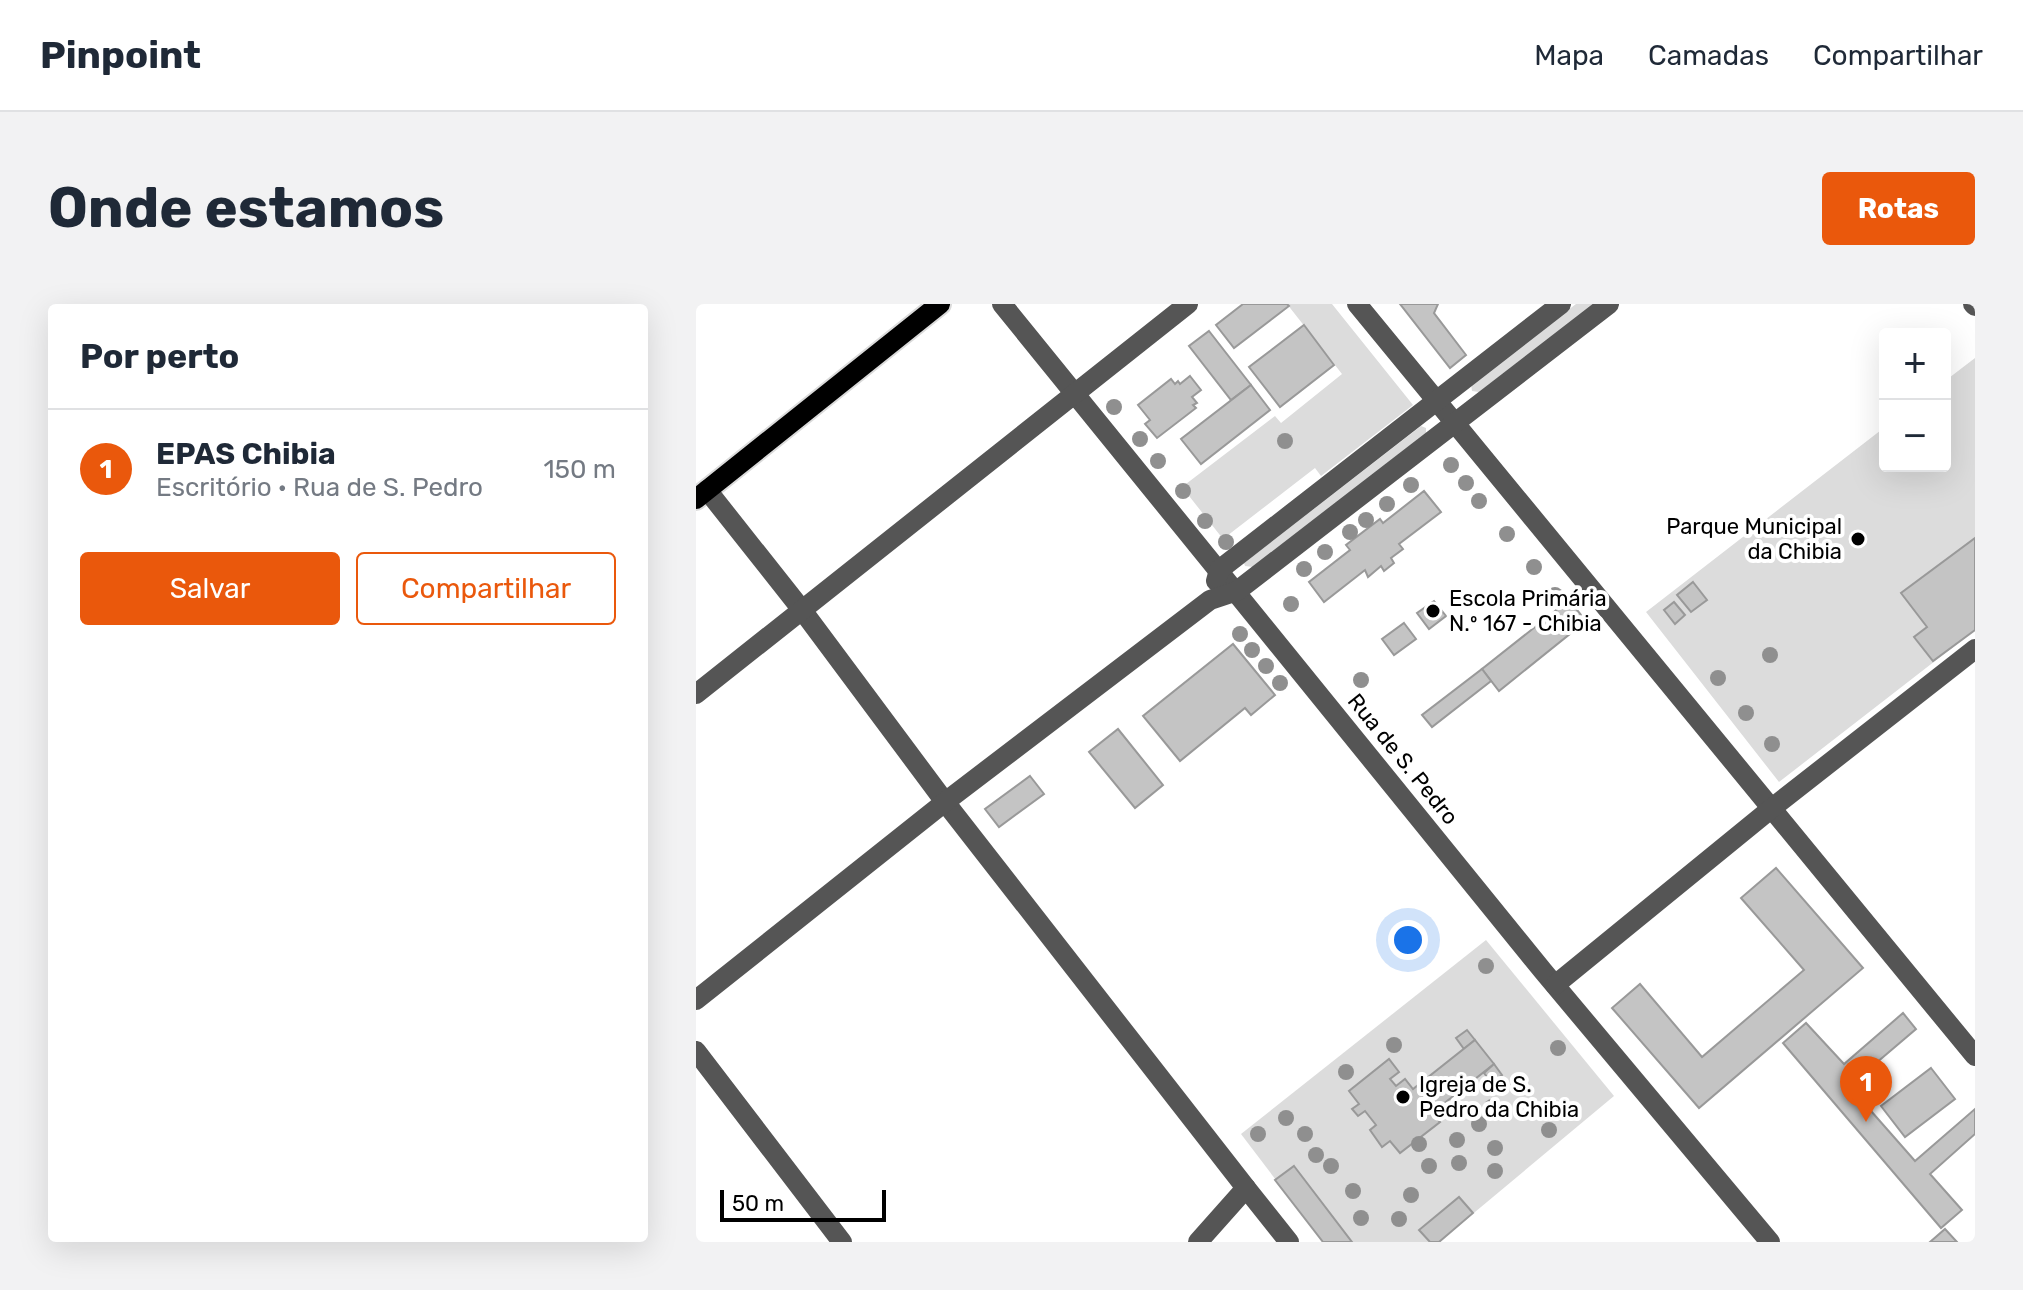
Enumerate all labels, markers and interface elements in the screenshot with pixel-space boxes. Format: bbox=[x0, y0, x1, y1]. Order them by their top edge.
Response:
text: Pinpoint bbox=[40, 32, 201, 78]
text: Mapa bbox=[1534, 39, 1604, 72]
text: Camadas bbox=[1648, 39, 1769, 72]
text: Compartilhar bbox=[1813, 39, 1983, 72]
button: Rotas bbox=[1822, 172, 1975, 245]
text: Onde estamos bbox=[48, 175, 444, 241]
map controls bbox=[1879, 328, 1951, 472]
button: + bbox=[1879, 328, 1951, 400]
text: Por perto bbox=[80, 336, 239, 377]
button: − bbox=[1879, 400, 1951, 472]
text: EPAS Chibia bbox=[156, 436, 336, 472]
text: 1 bbox=[100, 454, 112, 485]
text: 150 m bbox=[543, 454, 616, 485]
text: Escritório · Rua de S. Pedro bbox=[156, 472, 483, 503]
place label: Parque Municipal da Chibia bbox=[1666, 513, 1842, 565]
marker: Parque Municipal da Chibia bbox=[1849, 530, 1867, 548]
button: Salvar bbox=[80, 552, 340, 625]
button: Compartilhar bbox=[356, 552, 616, 625]
place label: Escola Primária N.º 167 - Chibia bbox=[1449, 585, 1607, 637]
marker: Escola Primária N.º 167 - Chibia bbox=[1424, 602, 1442, 620]
street label: Rua de S. Pedro bbox=[1342, 688, 1464, 830]
your location bbox=[1388, 920, 1428, 960]
pin: 1 bbox=[1840, 1056, 1892, 1122]
place label: Igreja de S. Pedro da Chibia bbox=[1419, 1071, 1579, 1123]
marker: Igreja de S. Pedro da Chibia bbox=[1394, 1088, 1412, 1106]
scale bar bbox=[720, 1186, 886, 1222]
text: 50 m bbox=[732, 1190, 784, 1217]

